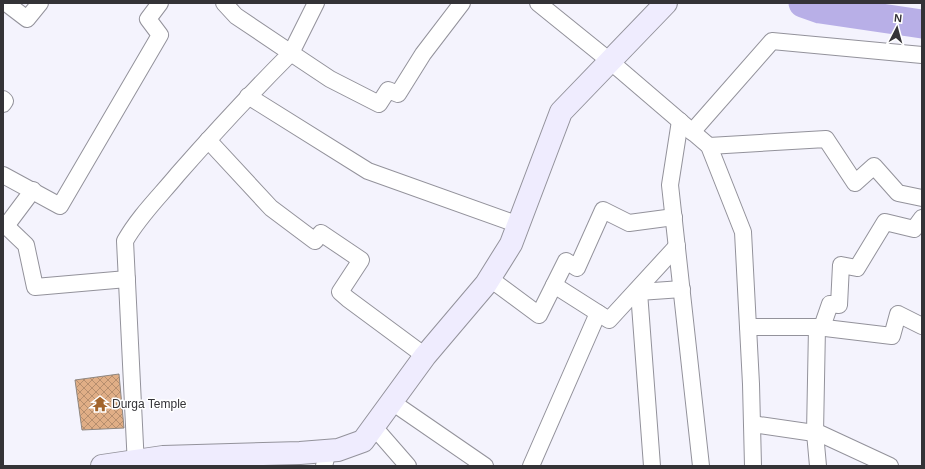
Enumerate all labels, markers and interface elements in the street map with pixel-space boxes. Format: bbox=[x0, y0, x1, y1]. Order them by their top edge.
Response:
north arrow bbox=[877, 8, 917, 48]
text: N bbox=[893, 12, 903, 24]
temple icon: Durga Temple bbox=[91, 395, 109, 413]
place label: Durga Temple bbox=[112, 397, 187, 411]

